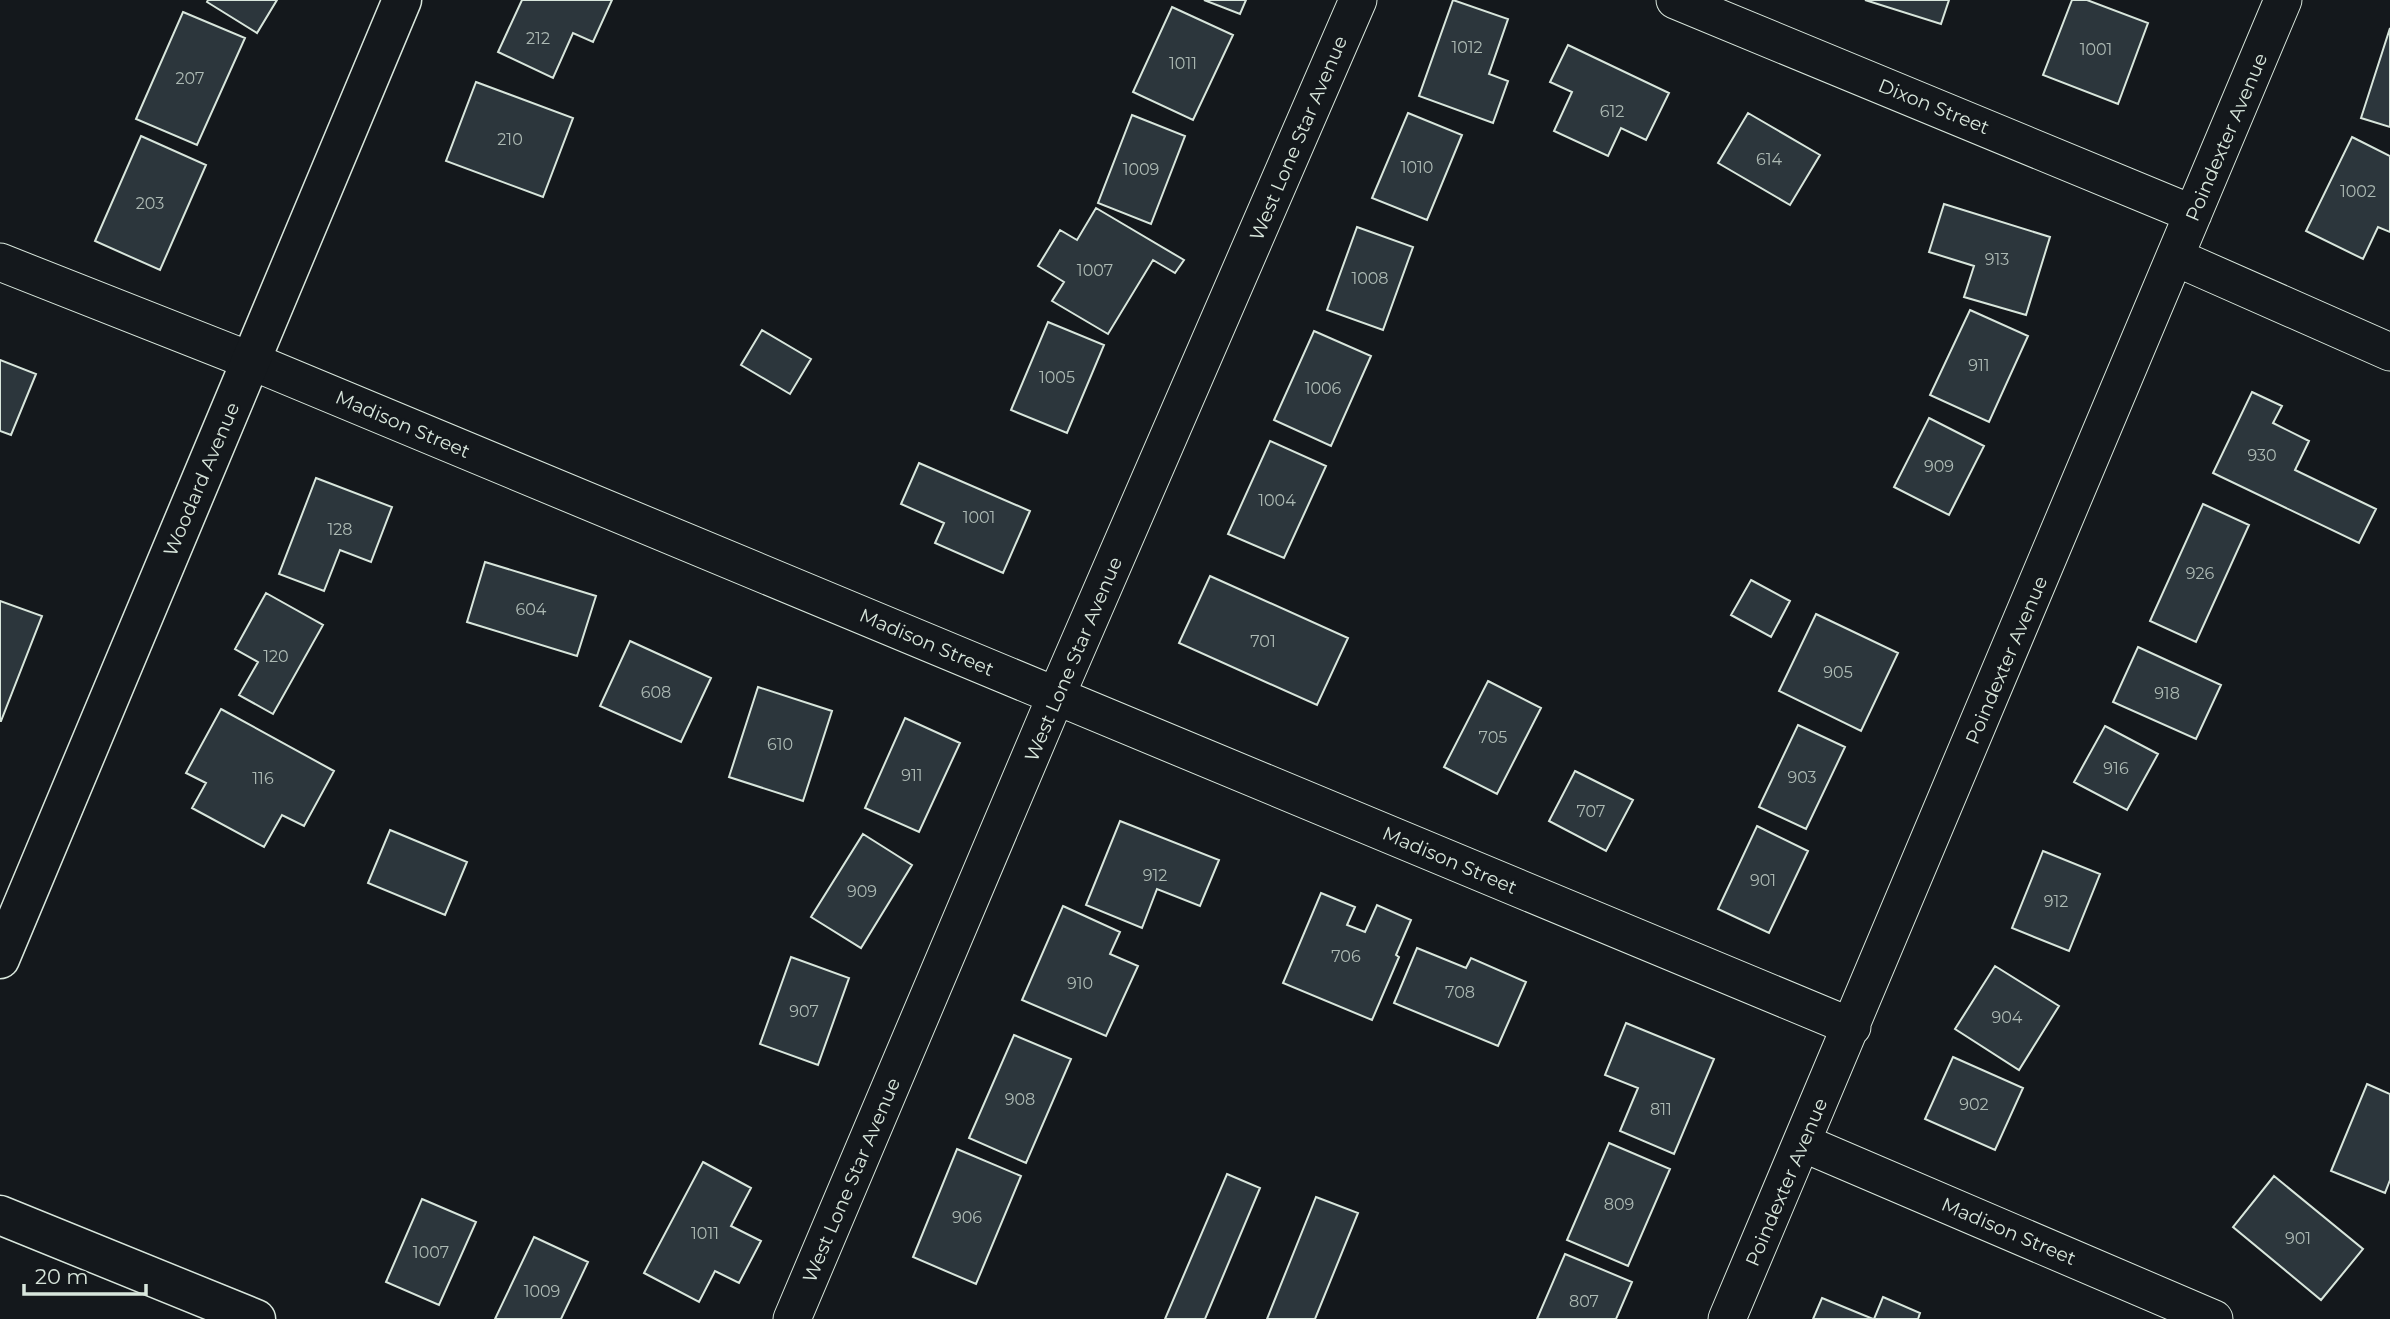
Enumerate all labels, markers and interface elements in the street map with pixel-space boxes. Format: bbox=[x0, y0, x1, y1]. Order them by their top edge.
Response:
house number: 212 bbox=[526, 29, 550, 48]
street label: West Lone Star Avenue bbox=[1245, 32, 1352, 244]
house number: 1012 bbox=[1451, 38, 1483, 57]
house number: 1001 bbox=[2080, 40, 2112, 59]
street label: Poindexter Avenue bbox=[2181, 50, 2272, 225]
house number: 1011 bbox=[1169, 54, 1197, 73]
house number: 207 bbox=[176, 69, 204, 88]
street label: Dixon Street bbox=[1875, 74, 1993, 139]
house number: 612 bbox=[1600, 102, 1624, 121]
house number: 210 bbox=[497, 130, 523, 149]
house number: 614 bbox=[1756, 150, 1782, 169]
house number: 1010 bbox=[1401, 158, 1433, 177]
house number: 1009 bbox=[1123, 160, 1159, 179]
house number: 1002 bbox=[2340, 182, 2376, 201]
house number: 203 bbox=[136, 194, 164, 213]
house number: 913 bbox=[1985, 250, 2009, 269]
house number: 1007 bbox=[1077, 261, 1113, 280]
house number: 1008 bbox=[1351, 269, 1389, 288]
house number: 911 bbox=[1968, 356, 1990, 375]
house number: 1005 bbox=[1039, 368, 1075, 387]
house number: 1006 bbox=[1305, 379, 1342, 398]
street label: Madison Street bbox=[332, 386, 474, 463]
street label: Woodard Avenue bbox=[159, 399, 244, 560]
house number: 930 bbox=[2247, 446, 2277, 465]
house number: 909 bbox=[1924, 457, 1954, 476]
house number: 1004 bbox=[1258, 491, 1296, 510]
house number: 1001 bbox=[963, 508, 995, 527]
house number: 128 bbox=[327, 520, 353, 539]
street label: West Lone Star Avenue bbox=[1020, 553, 1127, 765]
house number: 926 bbox=[2186, 564, 2215, 583]
street label: Poindexter Avenue bbox=[1961, 573, 2052, 748]
house number: 604 bbox=[516, 600, 547, 619]
street label: Madison Street bbox=[856, 604, 998, 681]
house number: 701 bbox=[1250, 632, 1276, 651]
house number: 120 bbox=[263, 647, 289, 666]
house number: 905 bbox=[1823, 663, 1853, 682]
house number: 608 bbox=[641, 683, 671, 702]
house number: 918 bbox=[2154, 684, 2180, 703]
house number: 705 bbox=[1479, 728, 1507, 747]
house number: 610 bbox=[767, 735, 793, 754]
house number: 916 bbox=[2103, 759, 2129, 778]
house number: 911 bbox=[901, 766, 923, 785]
house number: 903 bbox=[1787, 768, 1817, 787]
house number: 116 bbox=[252, 769, 274, 788]
house number: 707 bbox=[1577, 802, 1606, 821]
street label: Madison Street bbox=[1379, 822, 1521, 899]
house number: 912 bbox=[1143, 866, 1167, 885]
house number: 901 bbox=[1750, 871, 1776, 890]
house number: 909 bbox=[847, 882, 877, 901]
house number: 912 bbox=[2044, 892, 2068, 911]
house number: 706 bbox=[1331, 947, 1361, 966]
house number: 910 bbox=[1067, 974, 1093, 993]
house number: 708 bbox=[1445, 983, 1475, 1002]
house number: 907 bbox=[789, 1002, 819, 1021]
house number: 904 bbox=[1992, 1008, 2023, 1027]
street label: West Lone Star Avenue bbox=[798, 1074, 905, 1286]
house number: 908 bbox=[1005, 1090, 1035, 1109]
street label: Poindexter Avenue bbox=[1741, 1095, 1832, 1270]
house number: 902 bbox=[1959, 1095, 1989, 1114]
house number: 811 bbox=[1650, 1100, 1672, 1119]
street label: Madison Street bbox=[1938, 1193, 2080, 1270]
house number: 809 bbox=[1604, 1195, 1634, 1214]
house number: 906 bbox=[952, 1208, 982, 1227]
house number: 1011 bbox=[691, 1224, 719, 1243]
house number: 901 bbox=[2285, 1229, 2311, 1248]
house number: 1007 bbox=[413, 1243, 449, 1262]
scale bar bbox=[24, 1252, 147, 1296]
text: 20 m bbox=[35, 1264, 89, 1289]
house number: 1009 bbox=[524, 1282, 560, 1301]
house number: 807 bbox=[1569, 1292, 1599, 1311]

